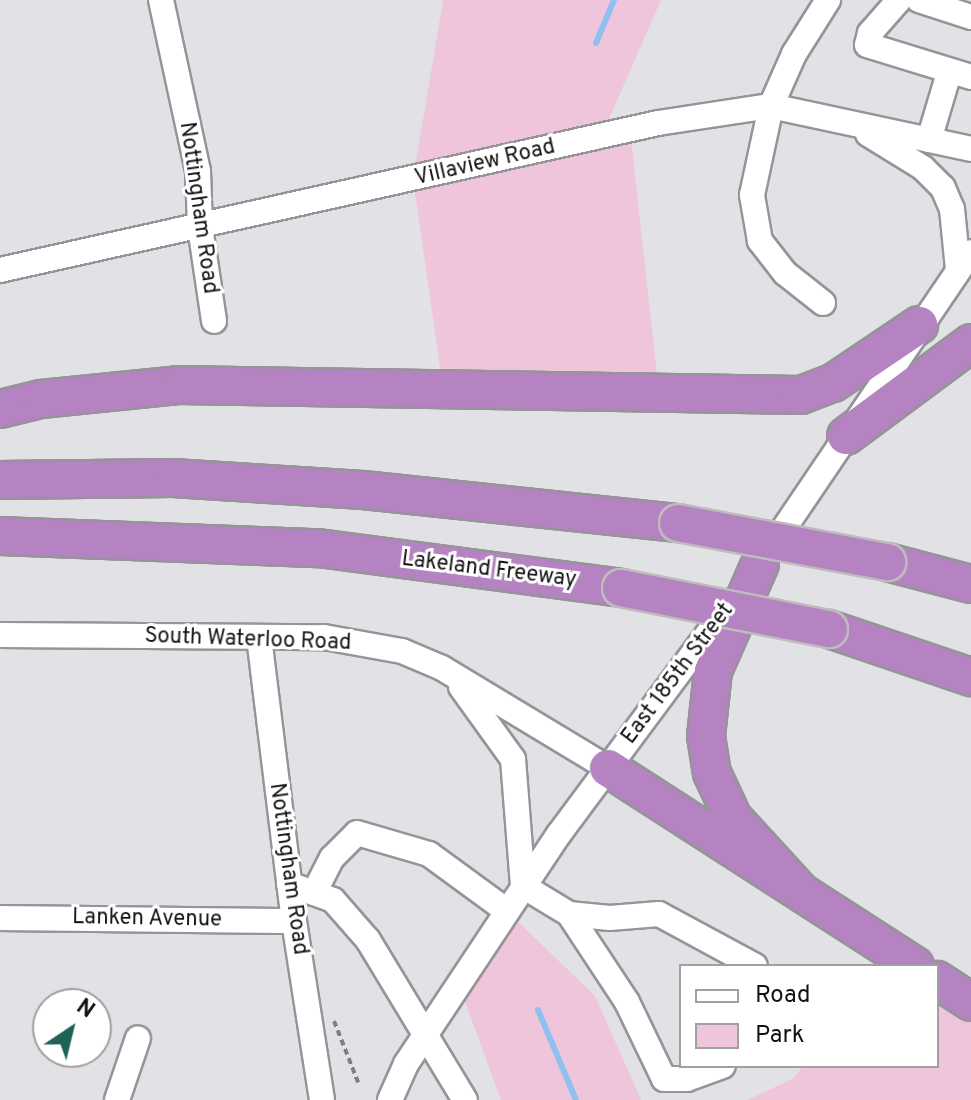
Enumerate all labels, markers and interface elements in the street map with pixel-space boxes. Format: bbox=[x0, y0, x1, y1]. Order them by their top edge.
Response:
street label: Nottingham Road bbox=[173, 120, 223, 296]
street label: Villaview Road bbox=[412, 134, 558, 192]
street label: Lakeland Freeway bbox=[400, 546, 578, 594]
street label: East 185th Street bbox=[616, 598, 740, 750]
street label: South Waterloo Road bbox=[144, 623, 352, 657]
street label: Nottingham Road bbox=[263, 781, 313, 957]
street label: Lanken Avenue bbox=[71, 904, 223, 934]
legend bbox=[679, 964, 939, 1068]
text: Road bbox=[755, 981, 811, 1011]
north arrow bbox=[32, 988, 112, 1068]
text: N bbox=[71, 994, 99, 1025]
text: Park bbox=[755, 1021, 805, 1051]

